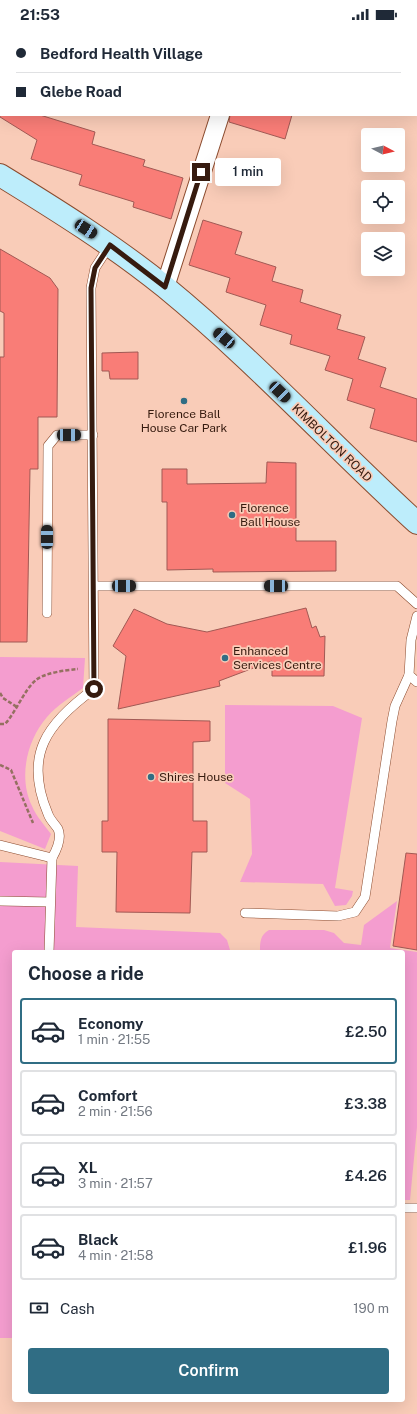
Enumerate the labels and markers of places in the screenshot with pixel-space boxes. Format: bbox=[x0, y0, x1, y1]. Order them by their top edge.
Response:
marker: Florence Ball House Car Park bbox=[179, 396, 189, 406]
place label: Florence Ball House Car Park bbox=[141, 407, 228, 435]
place label: Florence Ball House bbox=[240, 501, 301, 529]
marker: Florence Ball House bbox=[227, 510, 237, 520]
place label: Enhanced Services Centre bbox=[233, 644, 322, 672]
marker: Enhanced Services Centre bbox=[220, 653, 230, 663]
place label: Shires House bbox=[159, 770, 233, 784]
marker: Shires House bbox=[146, 772, 156, 782]

